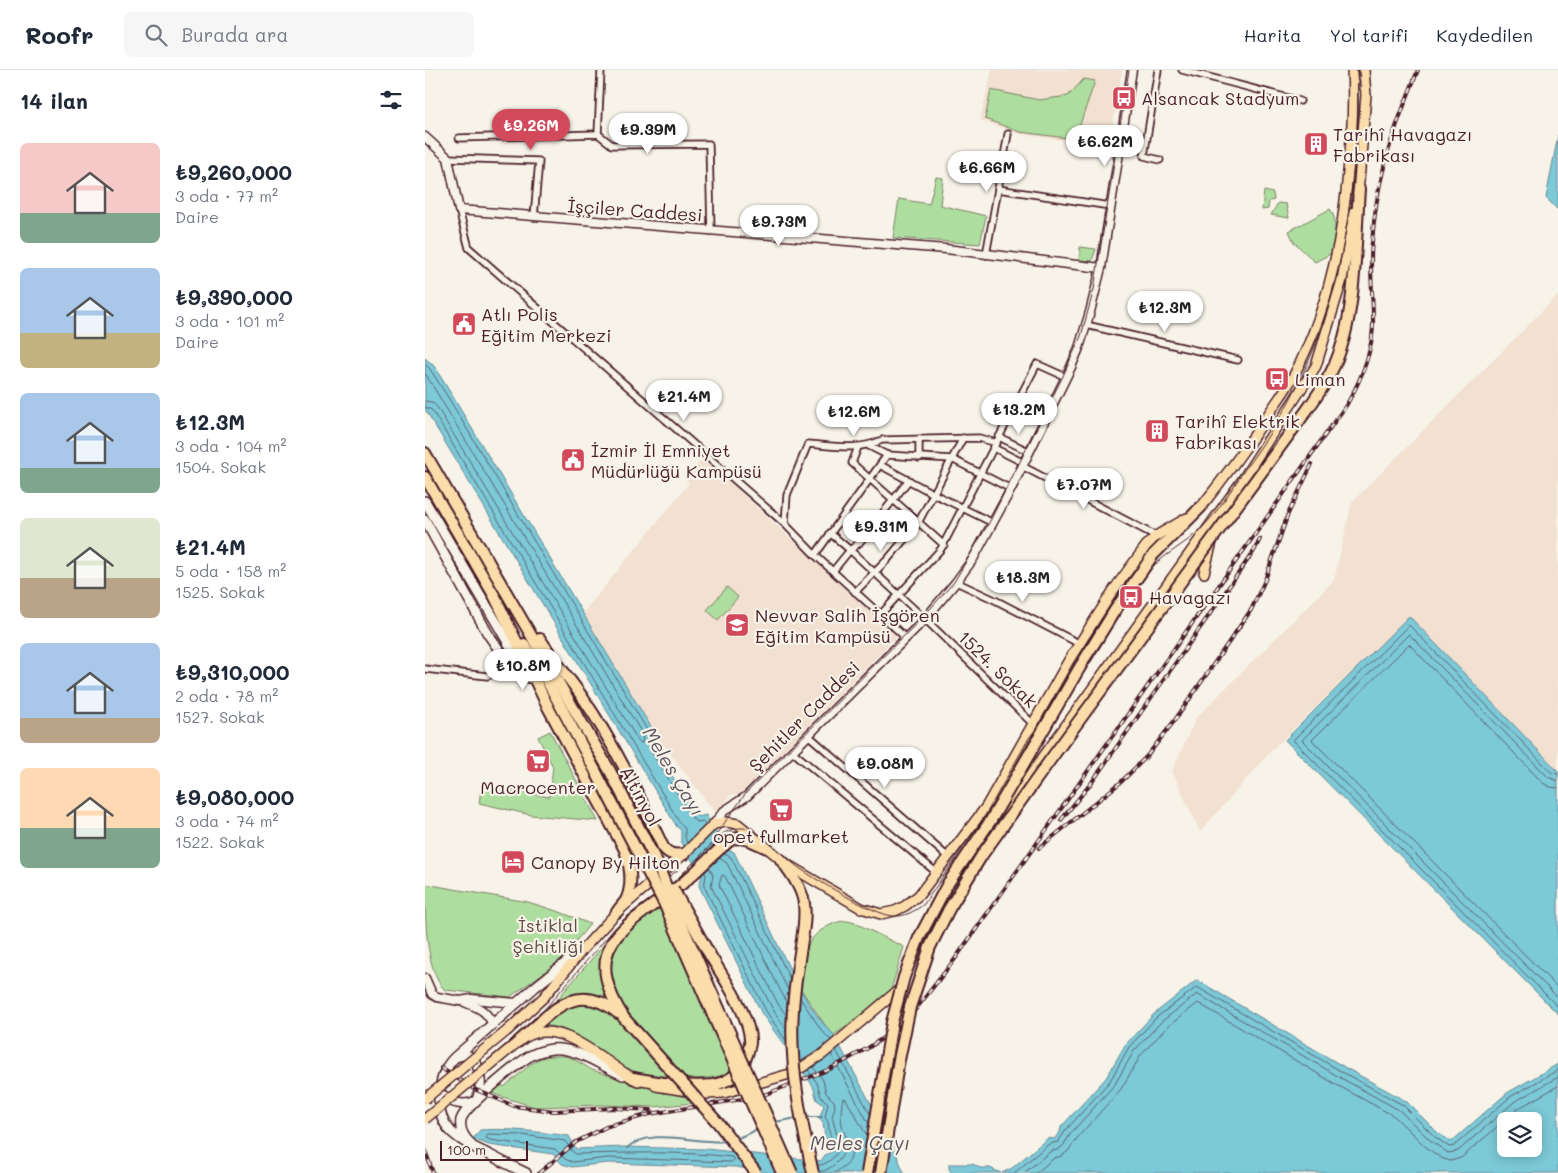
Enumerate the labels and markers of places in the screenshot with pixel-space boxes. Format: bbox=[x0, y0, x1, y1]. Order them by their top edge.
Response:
bus stop icon: Alsancak Stadyum bbox=[1111, 85, 1137, 111]
place label: Alsancak Stadyum bbox=[1141, 86, 1299, 110]
pin: ₺9.26M bbox=[490, 108, 572, 151]
pin: ₺9.39M bbox=[607, 112, 689, 155]
place label: Tarihî Havagazı Fabrikası bbox=[1333, 122, 1472, 167]
pin: ₺6.62M bbox=[1064, 124, 1146, 167]
building icon: Tarihî Havagazı Fabrikası bbox=[1303, 131, 1329, 157]
pin: ₺6.66M bbox=[946, 150, 1028, 193]
pin: ₺9.73M bbox=[738, 204, 820, 247]
pin: ₺12.3M bbox=[1124, 290, 1206, 333]
place label: Atlı Polis Eğitim Merkezi bbox=[481, 302, 612, 347]
public building icon: Atlı Polis Eğitim Merkezi bbox=[451, 311, 477, 337]
bus stop icon: Liman bbox=[1264, 366, 1290, 392]
place label: Liman bbox=[1295, 367, 1346, 391]
pin: ₺21.4M bbox=[643, 380, 725, 422]
pin: ₺13.2M bbox=[978, 392, 1060, 435]
pin: ₺12.6M bbox=[813, 394, 895, 437]
place label: Tarihî Elektrik Fabrikası bbox=[1175, 409, 1300, 454]
building icon: Tarihî Elektrik Fabrikası bbox=[1144, 418, 1170, 444]
place label: İzmir İl Emniyet Müdürlüğü Kampüsü bbox=[591, 438, 762, 483]
public building icon: İzmir İl Emniyet Müdürlüğü Kampüsü bbox=[560, 447, 586, 473]
pin: ₺7.07M bbox=[1043, 468, 1125, 510]
pin: ₺9.31M bbox=[840, 510, 922, 552]
pin: ₺18.3M bbox=[982, 560, 1064, 603]
bus stop icon: Havagazı bbox=[1118, 584, 1144, 610]
place label: Havagazı bbox=[1149, 585, 1231, 609]
place label: Nevvar Salih İşgören Eğitim Kampüsü bbox=[755, 603, 940, 648]
school or university icon: Nevvar Salih İşgören Eğitim Kampüsü bbox=[724, 612, 750, 638]
pin: ₺10.8M bbox=[482, 648, 564, 691]
pin: ₺9.08M bbox=[844, 746, 926, 789]
supermarket icon: Macrocenter bbox=[525, 748, 551, 774]
place label: Macrocenter bbox=[480, 775, 596, 799]
supermarket icon: opet fullmarket bbox=[768, 797, 794, 823]
place label: opet fullmarket bbox=[713, 824, 849, 848]
hotel icon: Canopy By Hilton bbox=[500, 849, 526, 875]
place label: Canopy By Hilton bbox=[531, 850, 680, 874]

